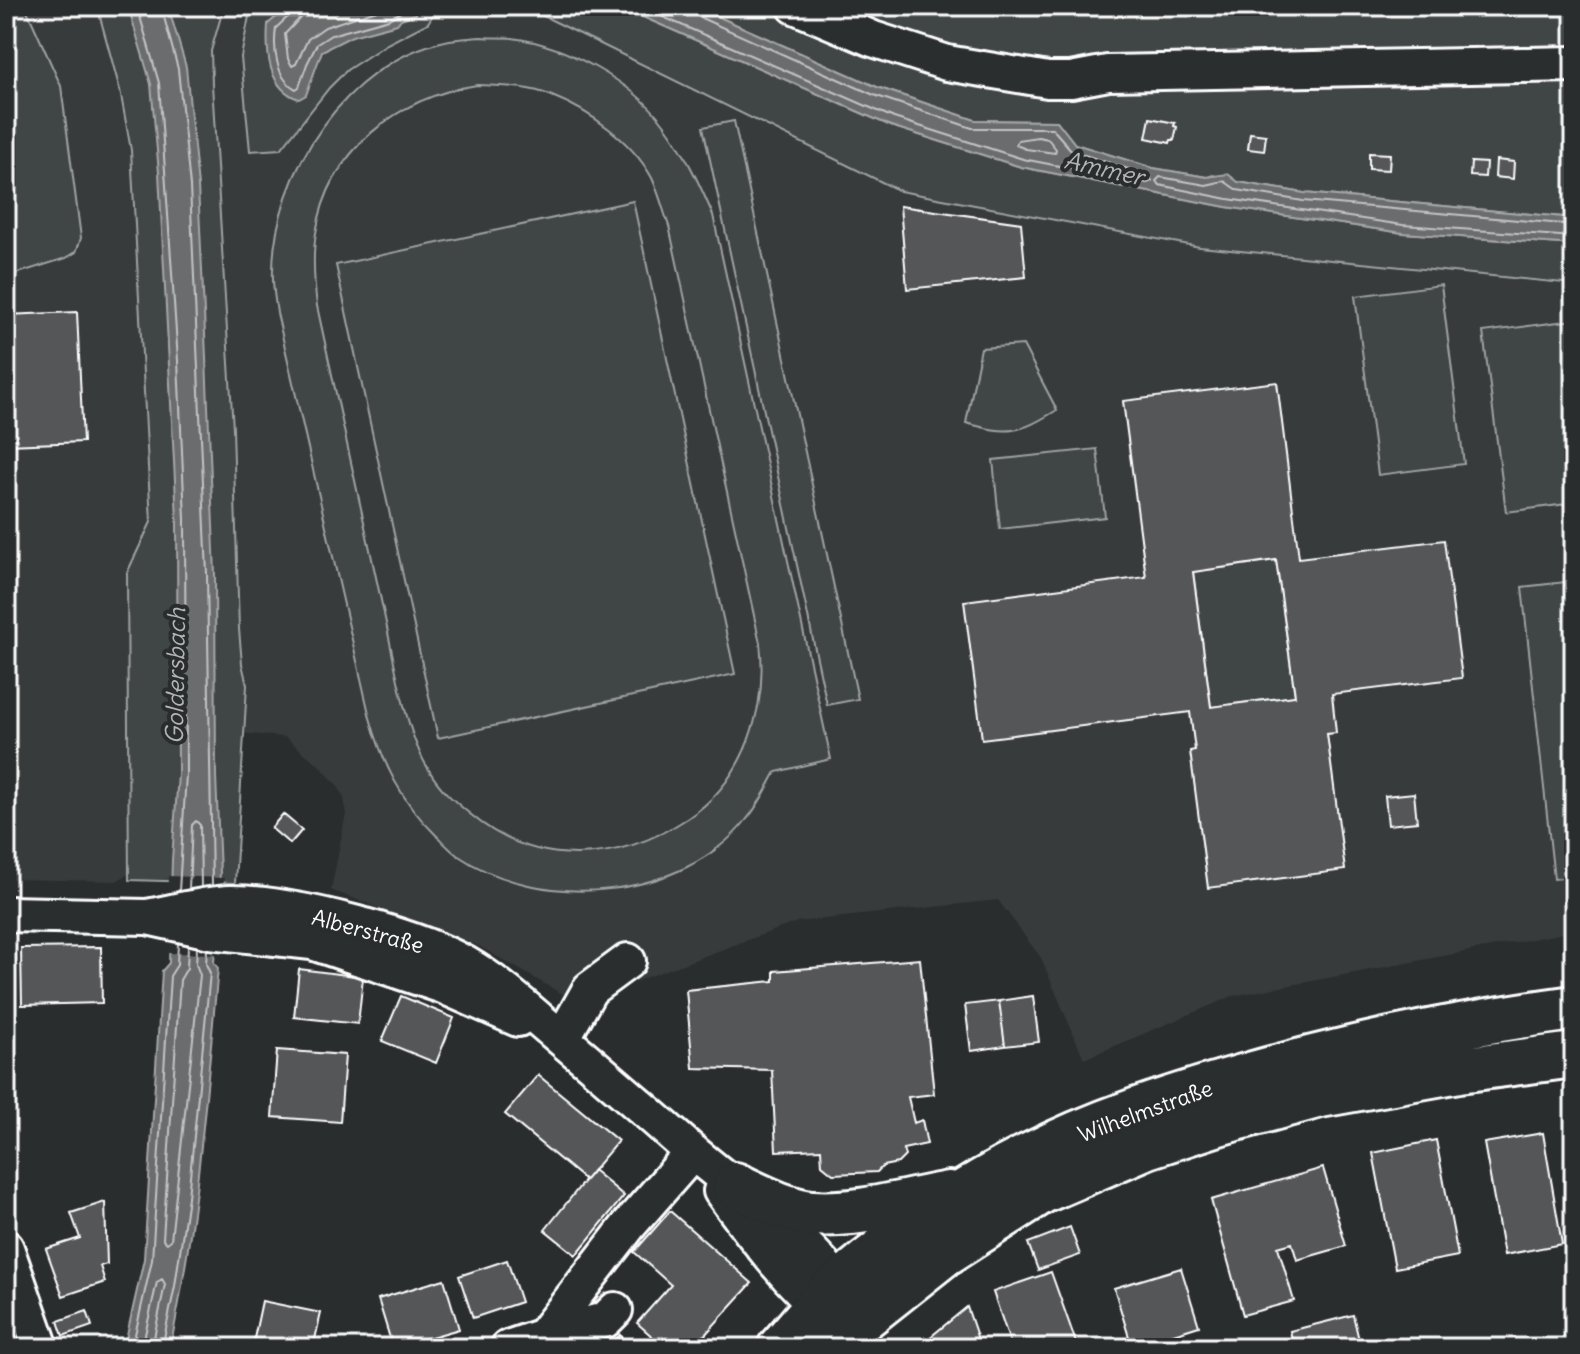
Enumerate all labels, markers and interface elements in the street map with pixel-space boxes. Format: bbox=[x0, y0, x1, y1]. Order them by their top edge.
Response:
water label: Ammer bbox=[1062, 144, 1150, 192]
water label: Goldersbach bbox=[159, 606, 191, 745]
street label: Alberstraße bbox=[309, 903, 427, 959]
street label: Wilhelmstraße bbox=[1074, 1074, 1216, 1148]

